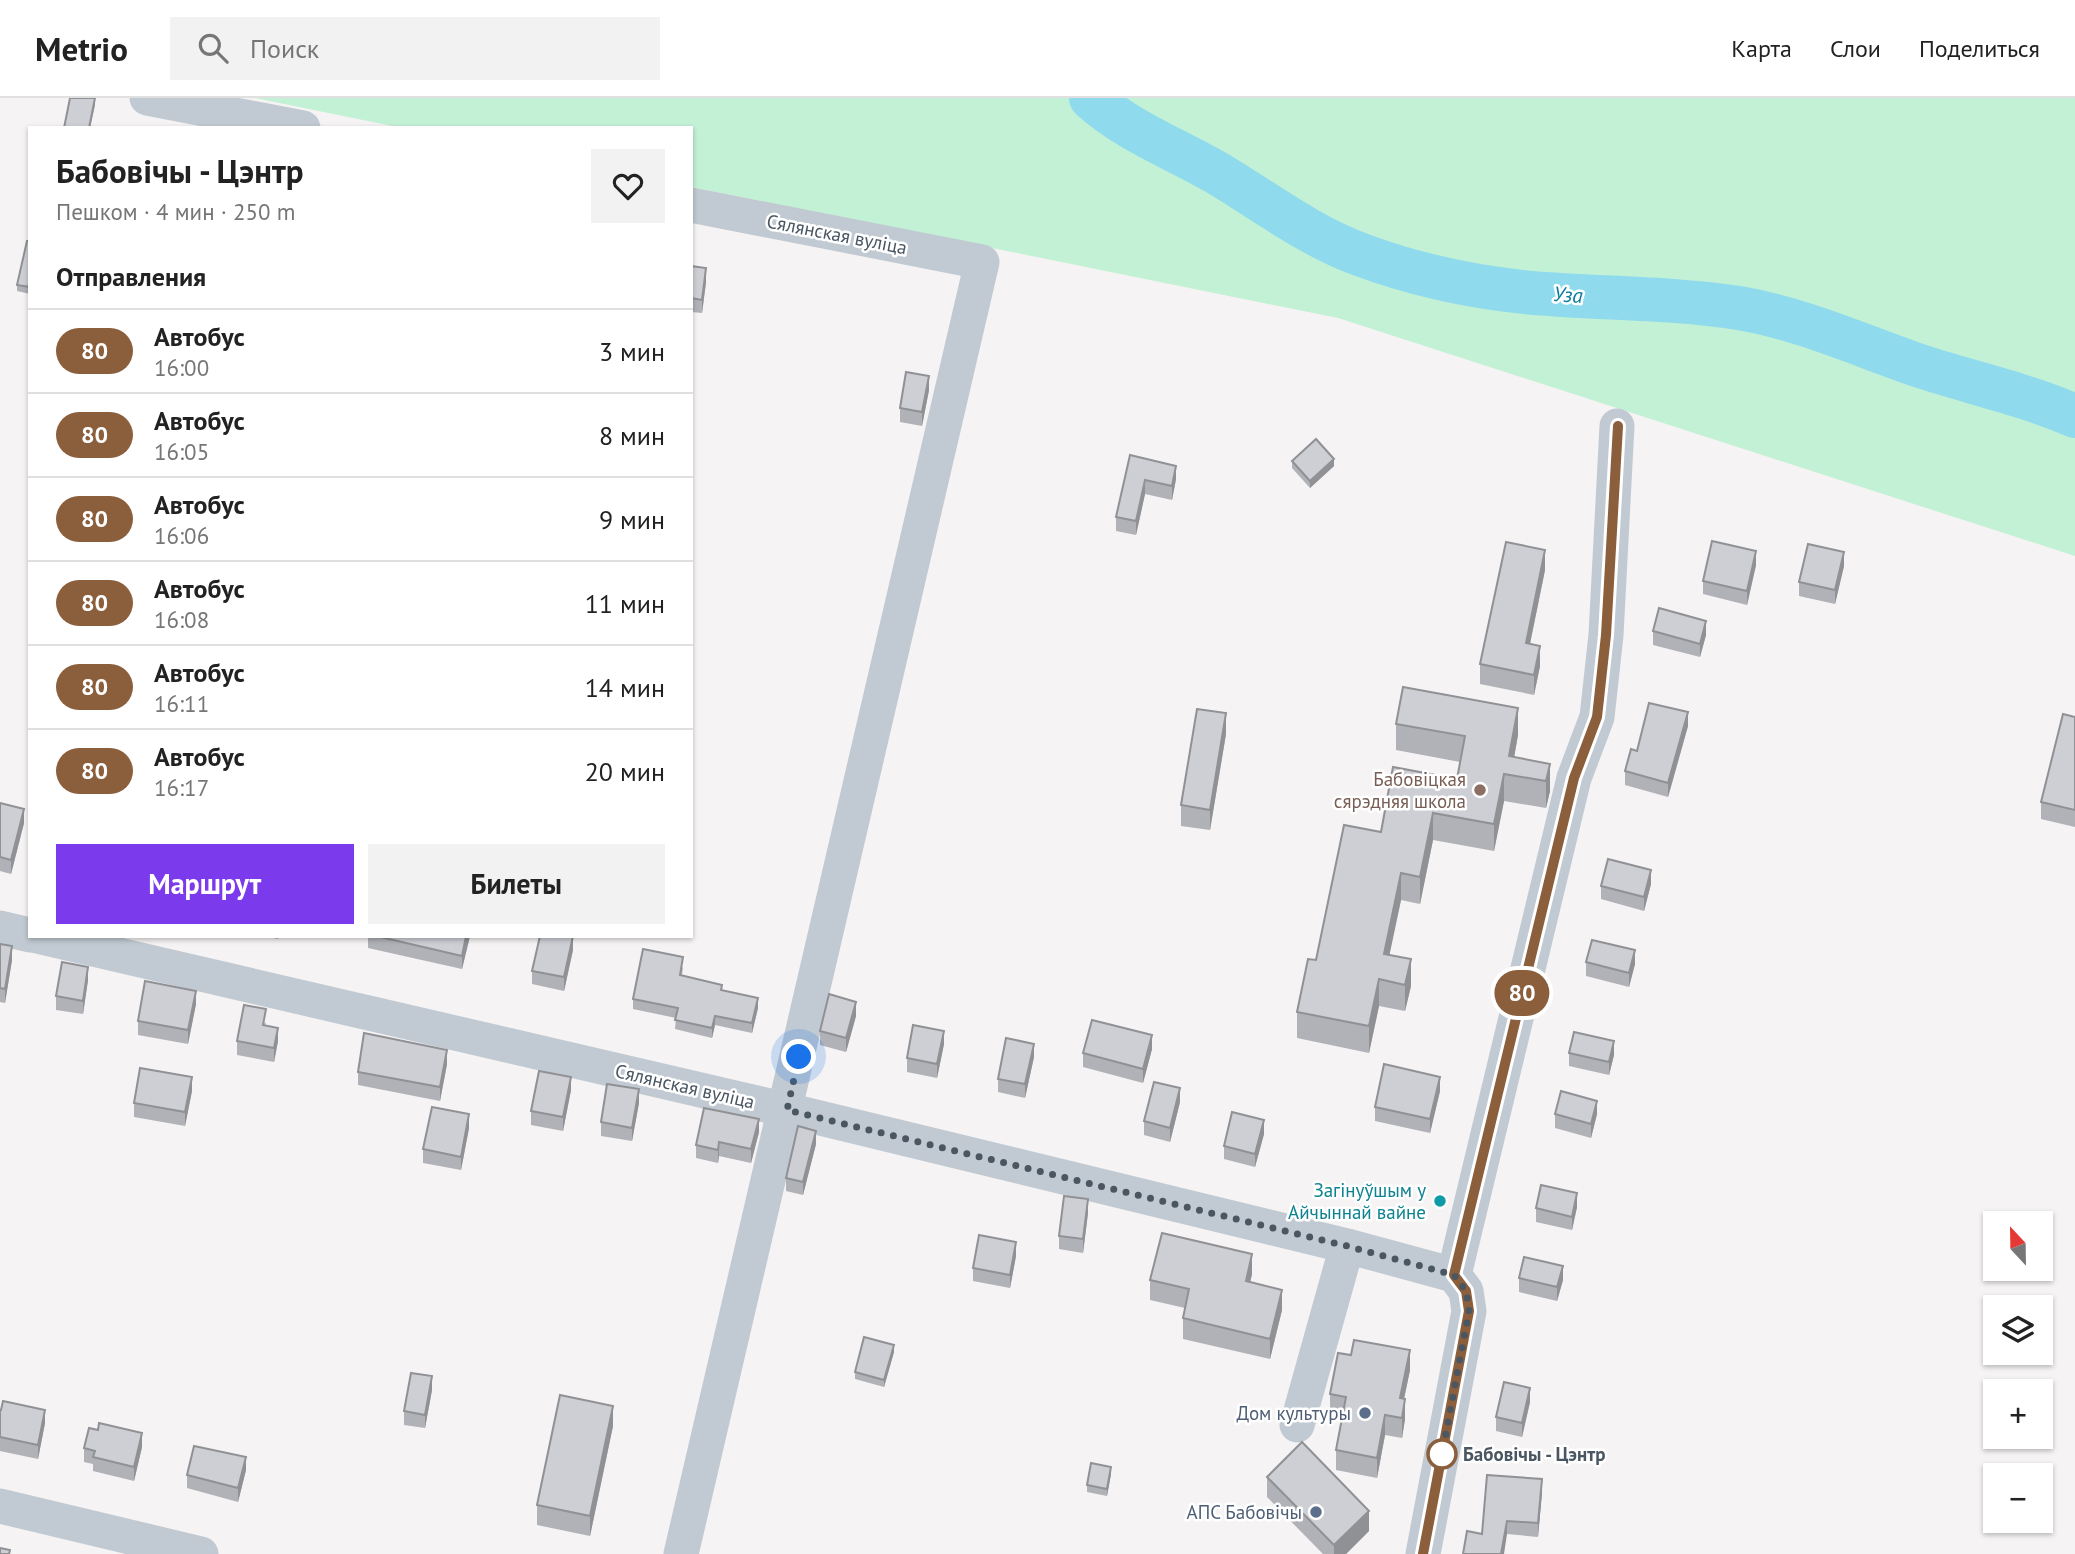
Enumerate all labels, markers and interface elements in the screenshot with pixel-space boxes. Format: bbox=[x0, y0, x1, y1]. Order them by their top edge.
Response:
search box bbox=[170, 17, 660, 80]
text: Metrio bbox=[35, 27, 128, 70]
icon: search bbox=[194, 29, 232, 67]
text: Поиск bbox=[250, 32, 319, 65]
text: Карта bbox=[1731, 33, 1792, 64]
text: Слои bbox=[1830, 33, 1881, 64]
text: Поделиться bbox=[1919, 33, 2040, 64]
text: Бабовічы - Цэнтр bbox=[56, 149, 304, 192]
button: heart bbox=[591, 149, 665, 223]
text: Пешком · 4 мин · 250 m bbox=[56, 197, 295, 226]
street label: Сялянская вуліца bbox=[765, 209, 909, 259]
text: Отправления bbox=[56, 260, 206, 293]
water label: Уза bbox=[1552, 280, 1584, 309]
text: Автобус bbox=[154, 320, 245, 353]
text: 80 bbox=[81, 335, 108, 366]
text: 3 мин bbox=[599, 335, 665, 368]
text: 16:00 bbox=[154, 353, 209, 382]
text: Автобус bbox=[154, 404, 245, 437]
text: 80 bbox=[81, 419, 108, 450]
text: 8 мин bbox=[599, 419, 665, 452]
text: 16:05 bbox=[154, 437, 209, 466]
text: Автобус bbox=[154, 488, 245, 521]
text: 80 bbox=[81, 503, 108, 534]
text: 9 мин bbox=[599, 503, 665, 536]
text: 16:06 bbox=[154, 521, 209, 550]
text: Автобус bbox=[154, 572, 245, 605]
text: 80 bbox=[81, 587, 108, 618]
text: 11 мин bbox=[585, 587, 665, 620]
text: 16:08 bbox=[154, 605, 209, 634]
text: Автобус bbox=[154, 656, 245, 689]
text: 80 bbox=[81, 671, 108, 702]
text: 14 мин bbox=[585, 671, 665, 704]
text: 16:11 bbox=[154, 689, 209, 718]
text: Автобус bbox=[154, 740, 245, 773]
text: 80 bbox=[81, 755, 108, 786]
text: 20 мин bbox=[585, 755, 665, 788]
place label: Бабовіцкая сярэдняя школа bbox=[1334, 767, 1466, 813]
text: 16:17 bbox=[154, 773, 209, 802]
marker: Бабовіцкая сярэдняя школа bbox=[1472, 782, 1488, 798]
button: Маршрут bbox=[56, 844, 354, 924]
button: Билеты bbox=[368, 844, 665, 924]
line badge: 80 bbox=[1490, 970, 1554, 1016]
text: 80 bbox=[1508, 977, 1536, 1008]
your location bbox=[781, 1039, 816, 1074]
street label: Сялянская вуліца bbox=[613, 1058, 757, 1114]
place label: Загінуўшым у Айчыннай вайне bbox=[1288, 1178, 1426, 1224]
marker: Загінуўшым у Айчыннай вайне bbox=[1432, 1193, 1448, 1209]
north arrow bbox=[1983, 1211, 2053, 1281]
map controls bbox=[1983, 1211, 2053, 1533]
button: layers bbox=[1983, 1295, 2053, 1365]
button: + bbox=[1983, 1379, 2053, 1449]
place label: Дом культуры bbox=[1237, 1401, 1351, 1425]
marker: Дом культуры bbox=[1357, 1405, 1373, 1421]
marker: Бабовічы - Цэнтр bbox=[1427, 1439, 1457, 1469]
place label: Бабовічы - Цэнтр bbox=[1463, 1442, 1606, 1466]
button: − bbox=[1983, 1463, 2053, 1533]
place label: АПС Бабовічы bbox=[1187, 1500, 1302, 1524]
marker: АПС Бабовічы bbox=[1308, 1504, 1324, 1520]

